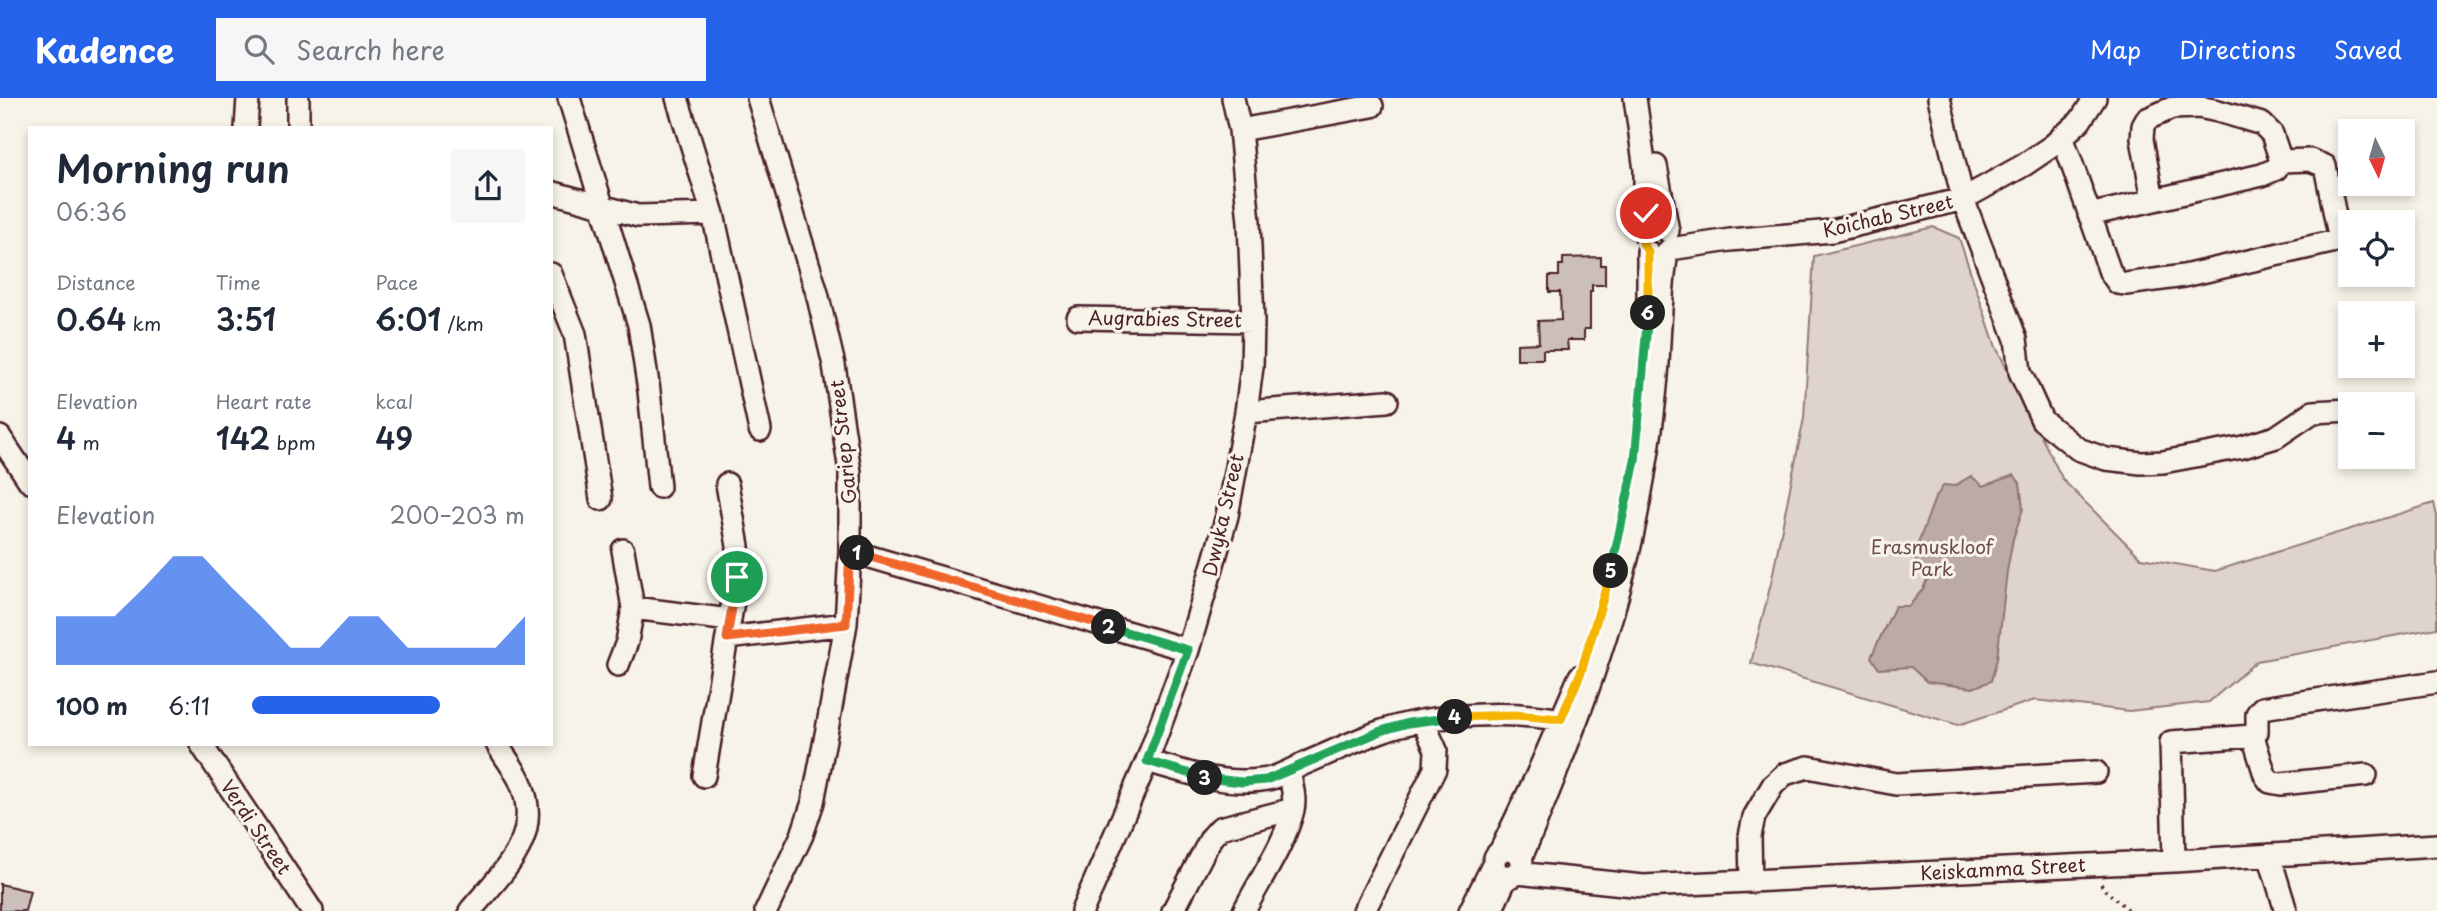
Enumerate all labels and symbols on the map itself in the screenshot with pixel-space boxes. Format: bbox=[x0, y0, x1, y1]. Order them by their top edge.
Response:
north arrow bbox=[2338, 119, 2415, 196]
pin bbox=[1616, 183, 1676, 243]
street label: Koichab Street bbox=[1820, 186, 1956, 244]
pin: 6 bbox=[1630, 296, 1666, 330]
street label: Augrabies Street bbox=[1088, 303, 1242, 333]
street label: Gariep Street bbox=[822, 378, 862, 506]
street label: Dwyka Street bbox=[1194, 451, 1250, 579]
park label: Erasmuskloof Park bbox=[1871, 532, 1995, 582]
pin: 1 bbox=[840, 536, 874, 570]
pin bbox=[707, 547, 767, 607]
pin: 5 bbox=[1594, 554, 1628, 588]
pin: 2 bbox=[1092, 610, 1126, 644]
pin: 4 bbox=[1438, 700, 1472, 734]
pin: 3 bbox=[1188, 760, 1222, 796]
street label: Verdi Street bbox=[215, 773, 299, 880]
street label: Keiskamma Street bbox=[1920, 850, 2086, 886]

